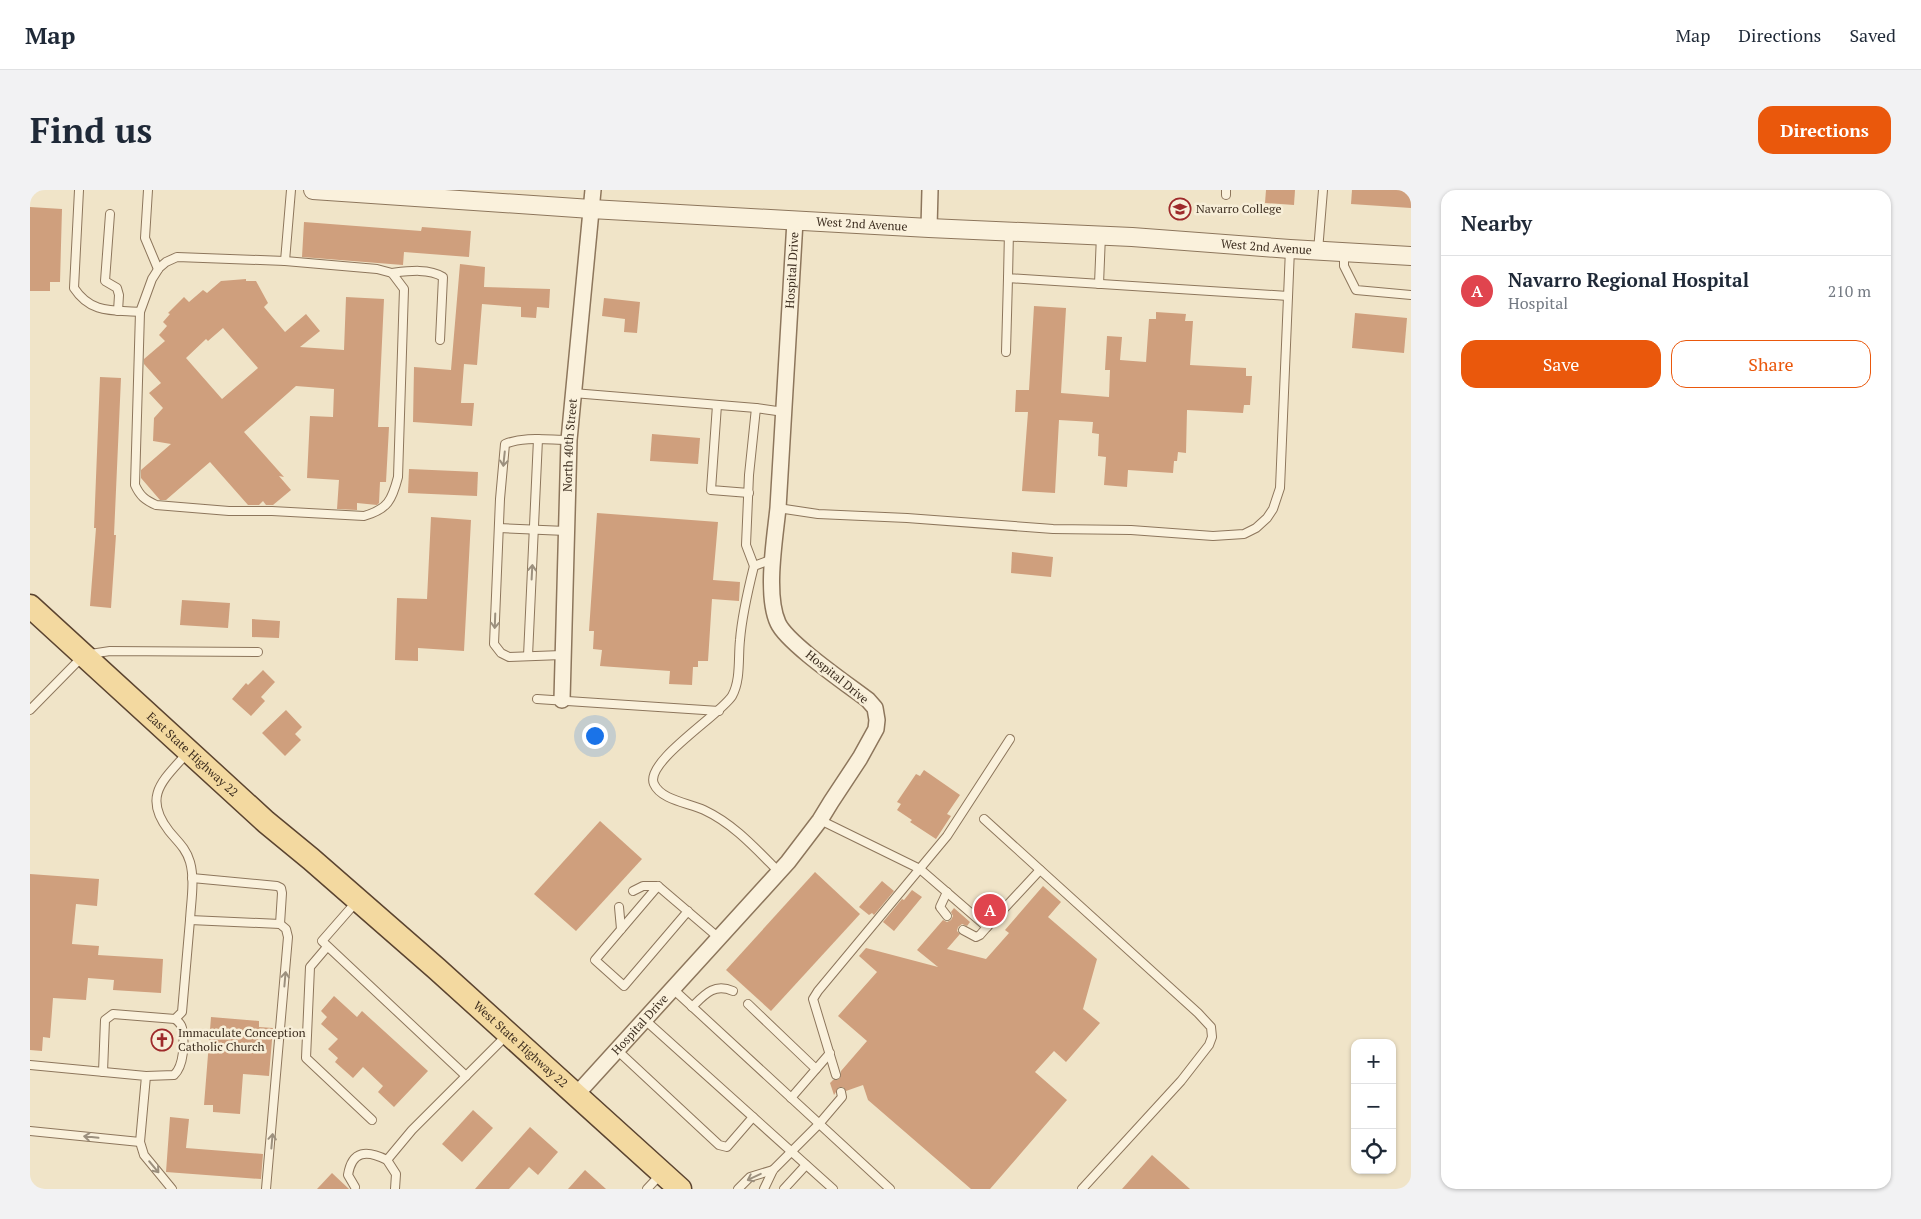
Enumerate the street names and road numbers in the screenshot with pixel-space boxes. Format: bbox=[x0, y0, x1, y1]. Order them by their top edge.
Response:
street label: West 2nd Avenue bbox=[816, 214, 908, 234]
street label: Hospital Drive bbox=[782, 231, 801, 309]
street label: West 2nd Avenue bbox=[1220, 236, 1312, 257]
street label: North 40th Street bbox=[560, 397, 580, 492]
street label: Hospital Drive bbox=[803, 647, 872, 707]
street label: East State Highway 22 bbox=[144, 709, 241, 800]
street label: Hospital Drive bbox=[608, 991, 671, 1058]
street label: West State Highway 22 bbox=[471, 998, 571, 1091]

